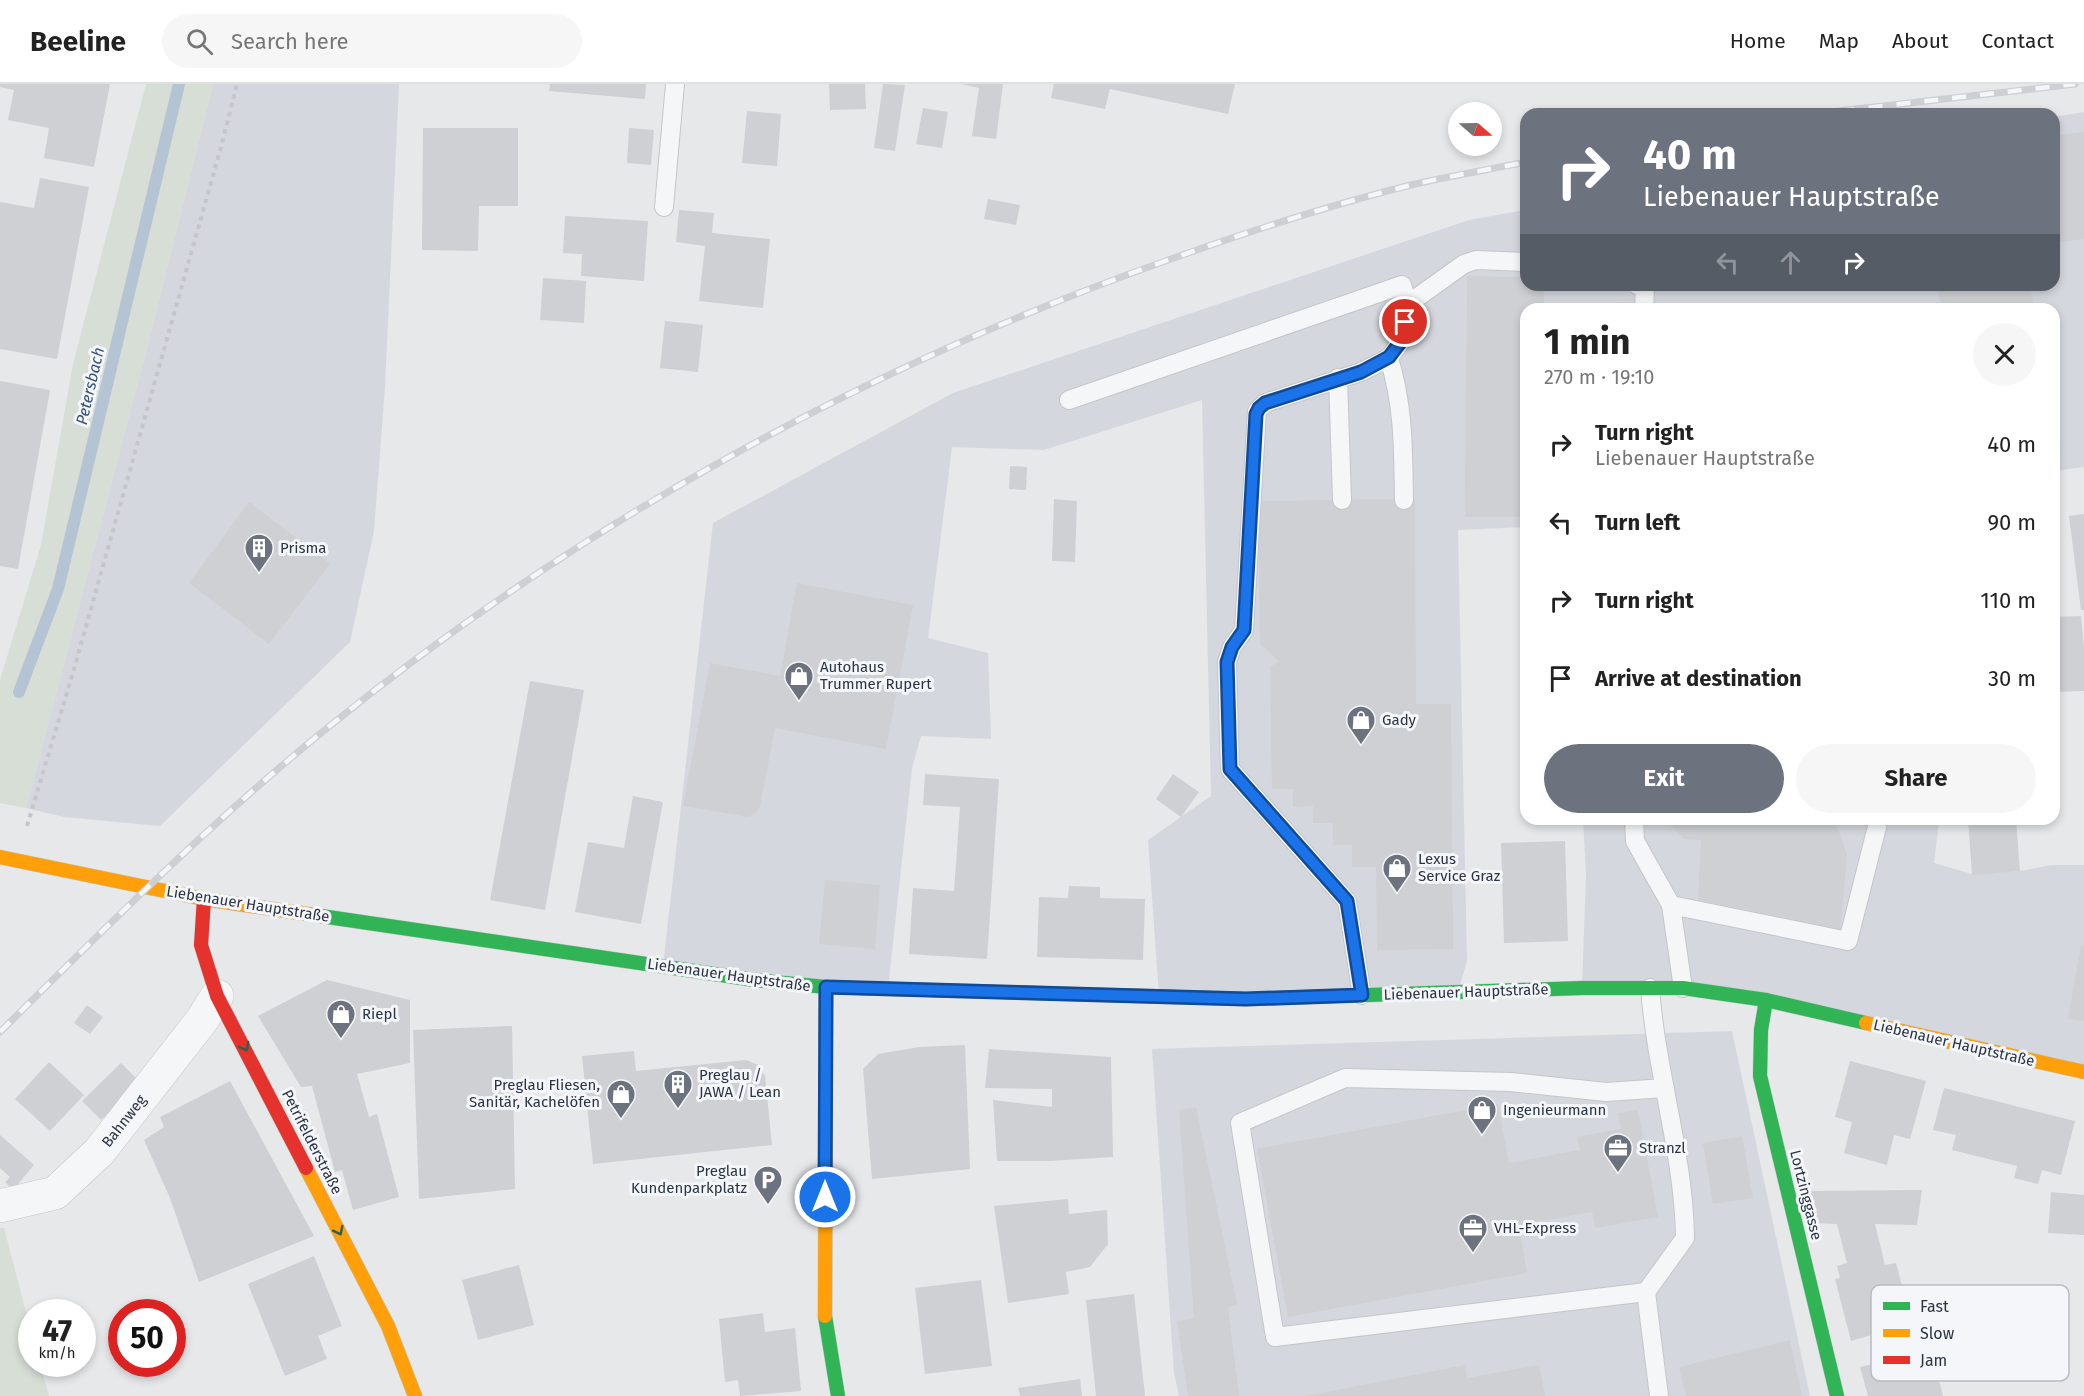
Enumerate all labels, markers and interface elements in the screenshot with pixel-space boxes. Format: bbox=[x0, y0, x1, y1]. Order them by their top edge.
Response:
search box bbox=[162, 14, 582, 68]
text: Beeline bbox=[30, 25, 126, 58]
icon: search bbox=[183, 25, 216, 58]
text: Search here bbox=[231, 28, 349, 55]
text: Home bbox=[1730, 28, 1786, 54]
text: Map bbox=[1819, 28, 1859, 54]
text: About bbox=[1892, 28, 1949, 54]
text: Contact bbox=[1982, 28, 2054, 54]
north arrow bbox=[1448, 102, 1502, 156]
map controls bbox=[1448, 102, 1502, 156]
text: 40 m bbox=[1643, 130, 1737, 180]
icon: right bbox=[1544, 132, 1622, 210]
text: Liebenauer Hauptstraße bbox=[1643, 181, 1940, 213]
icon: left bbox=[1711, 246, 1744, 279]
icon: ahead bbox=[1774, 246, 1807, 279]
icon: right bbox=[1837, 246, 1870, 279]
pin bbox=[1379, 296, 1430, 347]
icon: arrive bbox=[1388, 305, 1421, 338]
text: 1 min bbox=[1544, 320, 1631, 364]
button: close bbox=[1973, 323, 2036, 386]
water label: Petersbach bbox=[72, 345, 108, 427]
text: 270 m · 19:10 bbox=[1544, 365, 1654, 389]
text: Turn right bbox=[1595, 419, 1694, 446]
icon: right bbox=[1544, 428, 1577, 461]
text: 40 m bbox=[1987, 431, 2036, 458]
text: Liebenauer Hauptstraße bbox=[1595, 446, 1815, 470]
icon: left bbox=[1544, 506, 1577, 539]
text: Turn left bbox=[1595, 509, 1680, 536]
text: 90 m bbox=[1987, 509, 2036, 536]
building icon: Prisma bbox=[243, 532, 275, 574]
place label: Prisma bbox=[280, 539, 326, 557]
icon: right bbox=[1544, 584, 1577, 617]
text: Turn right bbox=[1595, 587, 1694, 614]
text: 110 m bbox=[1980, 587, 2036, 614]
place label: Autohaus Trummer Rupert bbox=[820, 658, 932, 693]
shop icon: Autohaus Trummer Rupert bbox=[783, 660, 815, 702]
icon: arrive bbox=[1544, 662, 1577, 695]
text: Arrive at destination bbox=[1595, 665, 1802, 692]
text: 30 m bbox=[1988, 665, 2036, 692]
shop icon: Gady bbox=[1345, 704, 1377, 746]
place label: Gady bbox=[1382, 711, 1417, 729]
button: Exit bbox=[1544, 744, 1784, 813]
button: Share bbox=[1796, 744, 2036, 813]
place label: Lexus Service Graz bbox=[1418, 850, 1501, 885]
shop icon: Lexus Service Graz bbox=[1381, 852, 1413, 894]
street label: Liebenauer Hauptstraße bbox=[165, 882, 331, 926]
street label: Liebenauer Hauptstraße bbox=[646, 955, 812, 995]
street label: Liebenauer Hauptstraße bbox=[1383, 980, 1549, 1004]
shop icon: Riepl bbox=[325, 998, 357, 1040]
place label: Riepl bbox=[362, 1005, 397, 1023]
street label: Liebenauer Hauptstraße bbox=[1872, 1016, 2036, 1070]
one-way arrow bbox=[238, 1040, 249, 1051]
place label: Preglau / JAWA / Lean bbox=[699, 1066, 781, 1101]
building icon: Preglau / JAWA / Lean bbox=[662, 1068, 694, 1110]
place label: Preglau Fliesen, Sanitär, Kachelöfen bbox=[469, 1076, 600, 1111]
shop icon: Preglau Fliesen, Sanitär, Kachelöfen bbox=[605, 1078, 637, 1120]
street label: Petrifelderstraße bbox=[278, 1087, 346, 1197]
street label: Bahnweg bbox=[98, 1091, 150, 1151]
shop icon: Ingenieurmann bbox=[1466, 1094, 1498, 1136]
place label: Ingenieurmann bbox=[1503, 1101, 1606, 1119]
office icon: Stranzl bbox=[1602, 1132, 1634, 1174]
place label: Stranzl bbox=[1639, 1139, 1686, 1157]
street label: Lortzinggasse bbox=[1786, 1148, 1826, 1242]
place label: Preglau Kundenparkplatz bbox=[631, 1162, 747, 1197]
parking icon: Preglau Kundenparkplatz bbox=[752, 1164, 784, 1206]
position arrow bbox=[793, 1165, 857, 1229]
office icon: VHL-Express bbox=[1457, 1212, 1489, 1254]
place label: VHL-Express bbox=[1494, 1219, 1576, 1237]
one-way arrow bbox=[332, 1224, 343, 1235]
legend bbox=[1871, 1285, 2069, 1381]
text: Fast bbox=[1920, 1297, 1949, 1316]
speed limit sign: 50 bbox=[108, 1299, 186, 1377]
text: 47 bbox=[42, 1313, 72, 1349]
text: Slow bbox=[1920, 1324, 1955, 1343]
text: km/h bbox=[38, 1344, 76, 1362]
text: Jam bbox=[1920, 1351, 1947, 1370]

